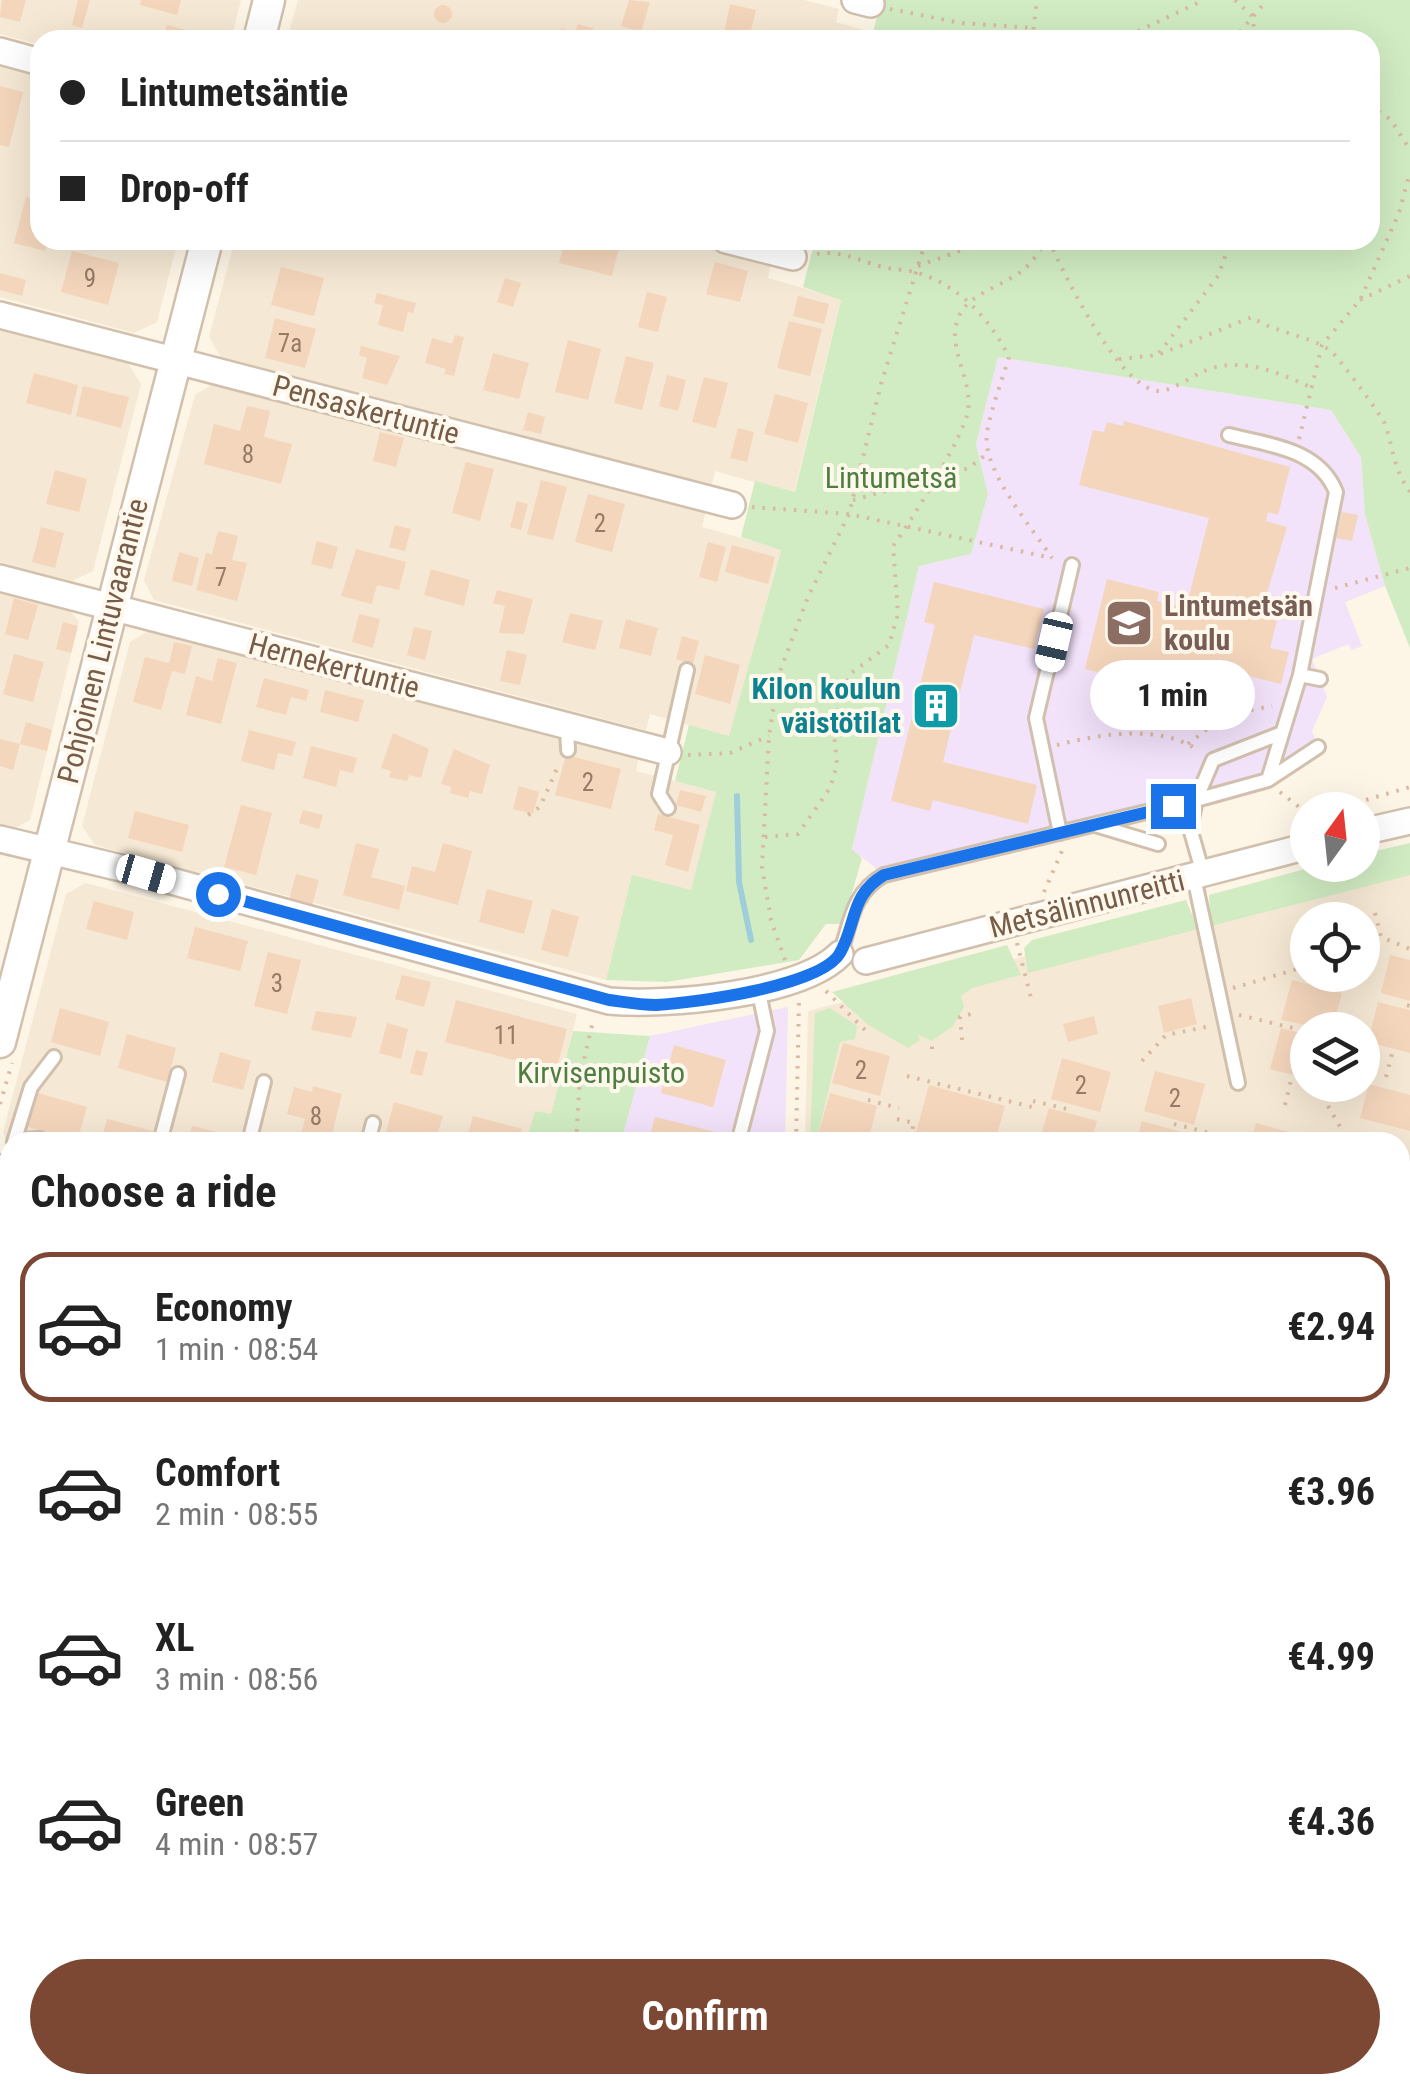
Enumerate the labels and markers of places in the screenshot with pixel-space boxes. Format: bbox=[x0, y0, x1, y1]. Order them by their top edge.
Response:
place label: Lintumetsän koulu bbox=[1164, 588, 1313, 657]
school or university icon: Lintumetsän koulu bbox=[1103, 597, 1155, 649]
place label: Kilon koulun väistötilat bbox=[752, 671, 901, 740]
building icon: Kilon koulun väistötilat bbox=[910, 680, 962, 732]

